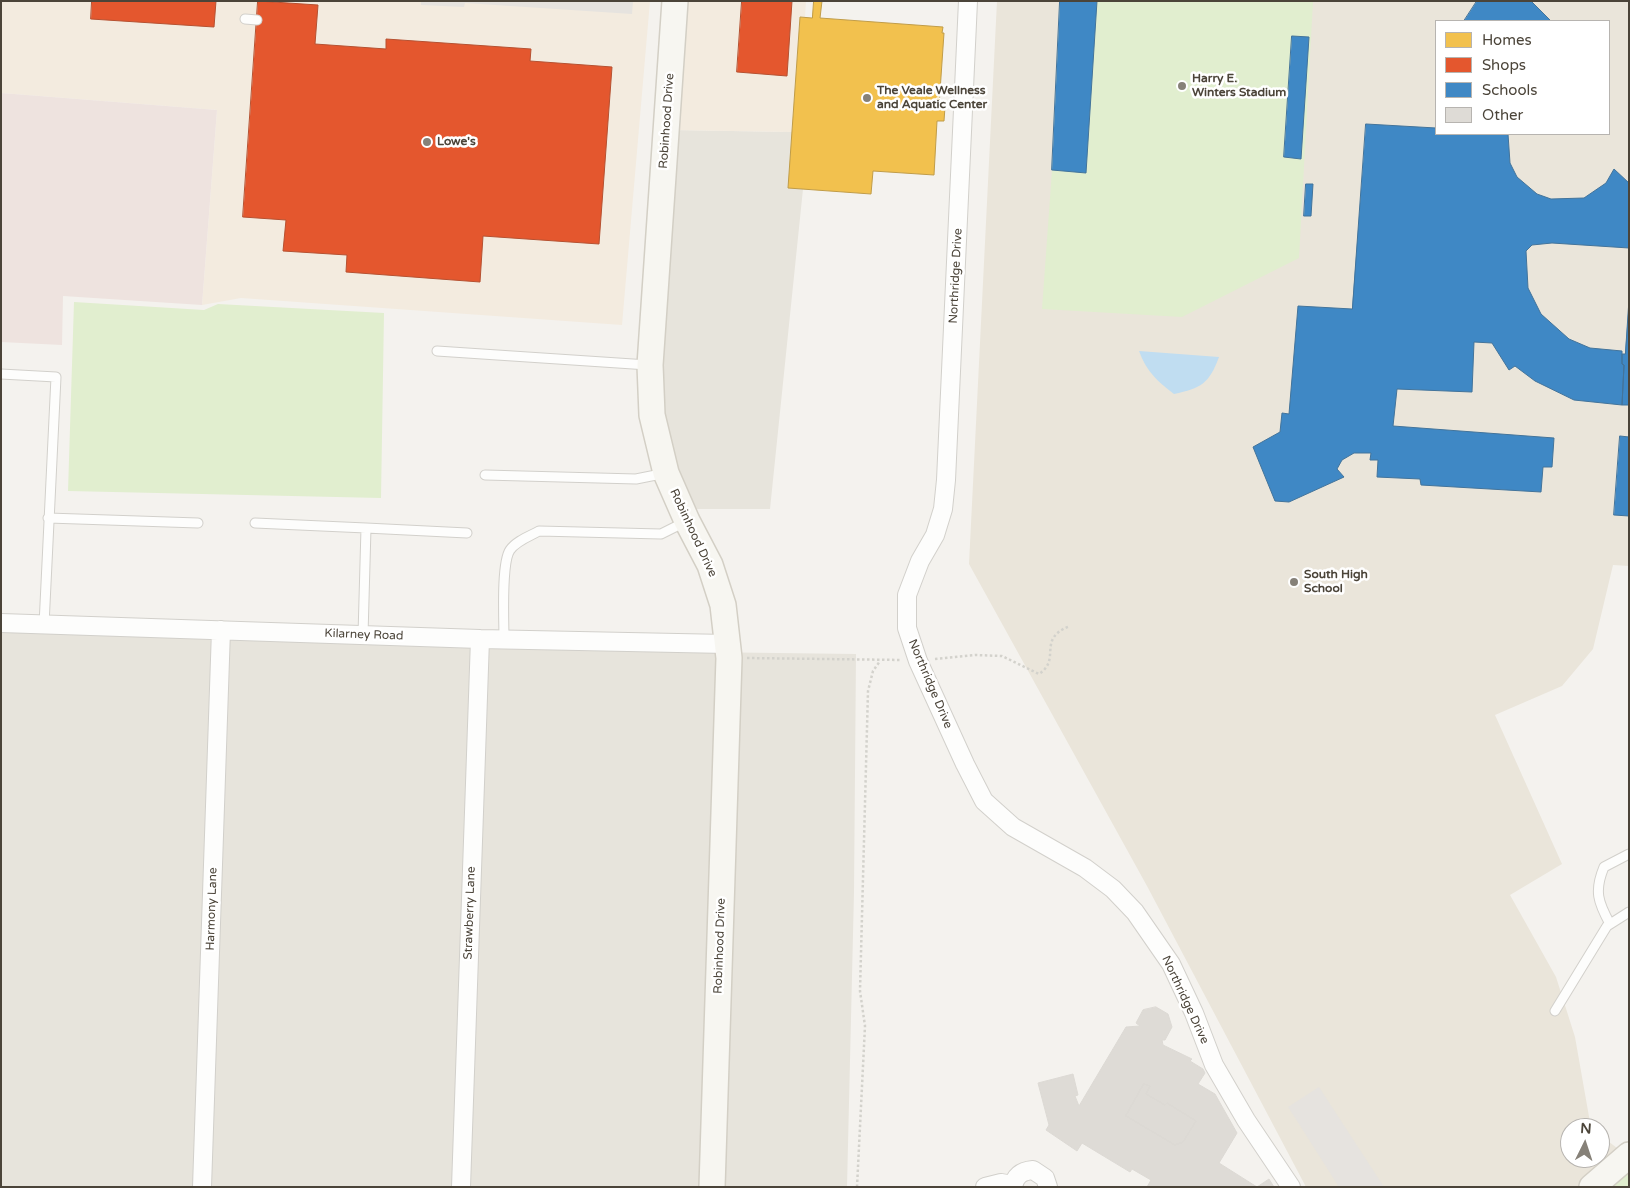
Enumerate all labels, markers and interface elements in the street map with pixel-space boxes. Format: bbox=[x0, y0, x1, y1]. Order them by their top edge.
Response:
legend bbox=[1435, 20, 1610, 135]
text: Homes bbox=[1482, 31, 1532, 49]
text: Shops bbox=[1482, 56, 1526, 74]
place label: Harry E. Winters Stadium bbox=[1192, 72, 1286, 100]
street label: Robinhood Drive bbox=[656, 73, 678, 169]
marker: Harry E. Winters Stadium bbox=[1176, 80, 1188, 92]
text: Schools bbox=[1482, 81, 1538, 99]
place label: The Veale Wellness and Aquatic Center bbox=[877, 84, 987, 112]
marker: The Veale Wellness and Aquatic Center bbox=[861, 92, 873, 104]
text: Other bbox=[1482, 106, 1523, 124]
place label: Lowe's bbox=[437, 135, 476, 149]
marker: Lowe's bbox=[421, 136, 433, 148]
street label: Northridge Drive bbox=[946, 228, 966, 324]
street label: Robinhood Drive bbox=[666, 487, 720, 579]
place label: South High School bbox=[1304, 568, 1368, 596]
marker: South High School bbox=[1288, 576, 1300, 588]
street label: Kilarney Road bbox=[324, 626, 404, 644]
street label: Northridge Drive bbox=[905, 637, 955, 731]
street label: Strawberry Lane bbox=[461, 866, 479, 960]
street label: Harmony Lane bbox=[203, 867, 221, 951]
street label: Robinhood Drive bbox=[711, 898, 729, 994]
street label: Northridge Drive bbox=[1158, 954, 1212, 1046]
north arrow bbox=[1560, 1118, 1610, 1168]
text: N bbox=[1580, 1120, 1592, 1137]

